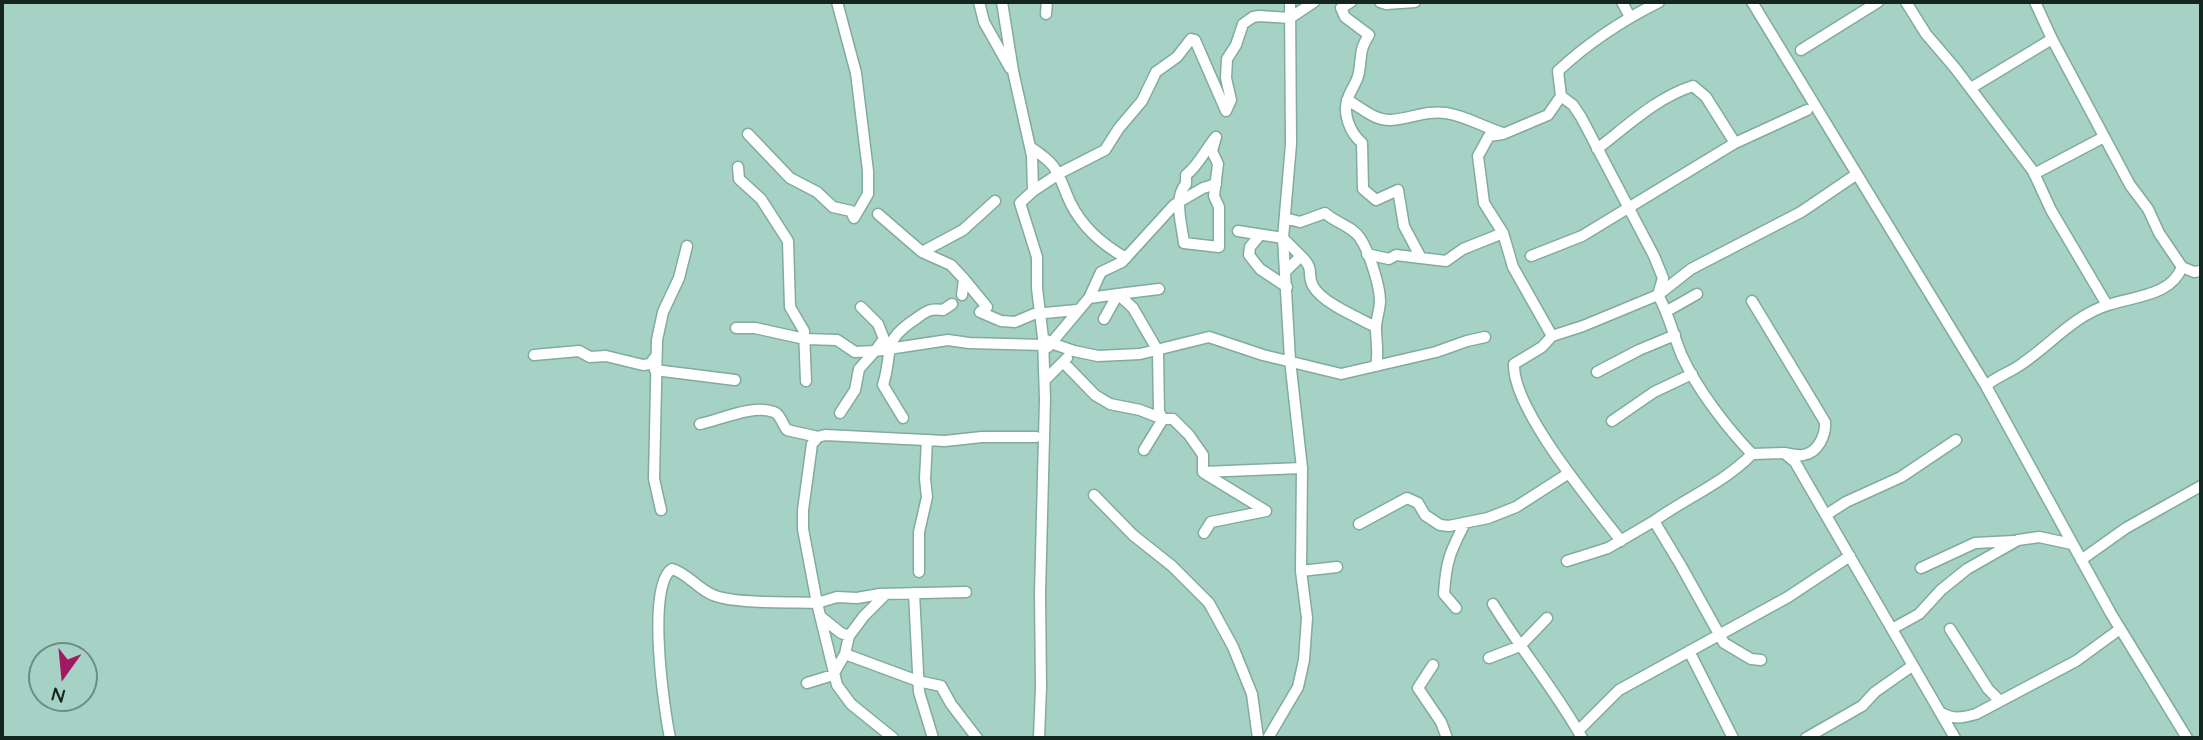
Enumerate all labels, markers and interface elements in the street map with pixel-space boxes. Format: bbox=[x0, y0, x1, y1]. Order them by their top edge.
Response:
north arrow bbox=[28, 642, 98, 712]
text: N bbox=[48, 682, 68, 709]

